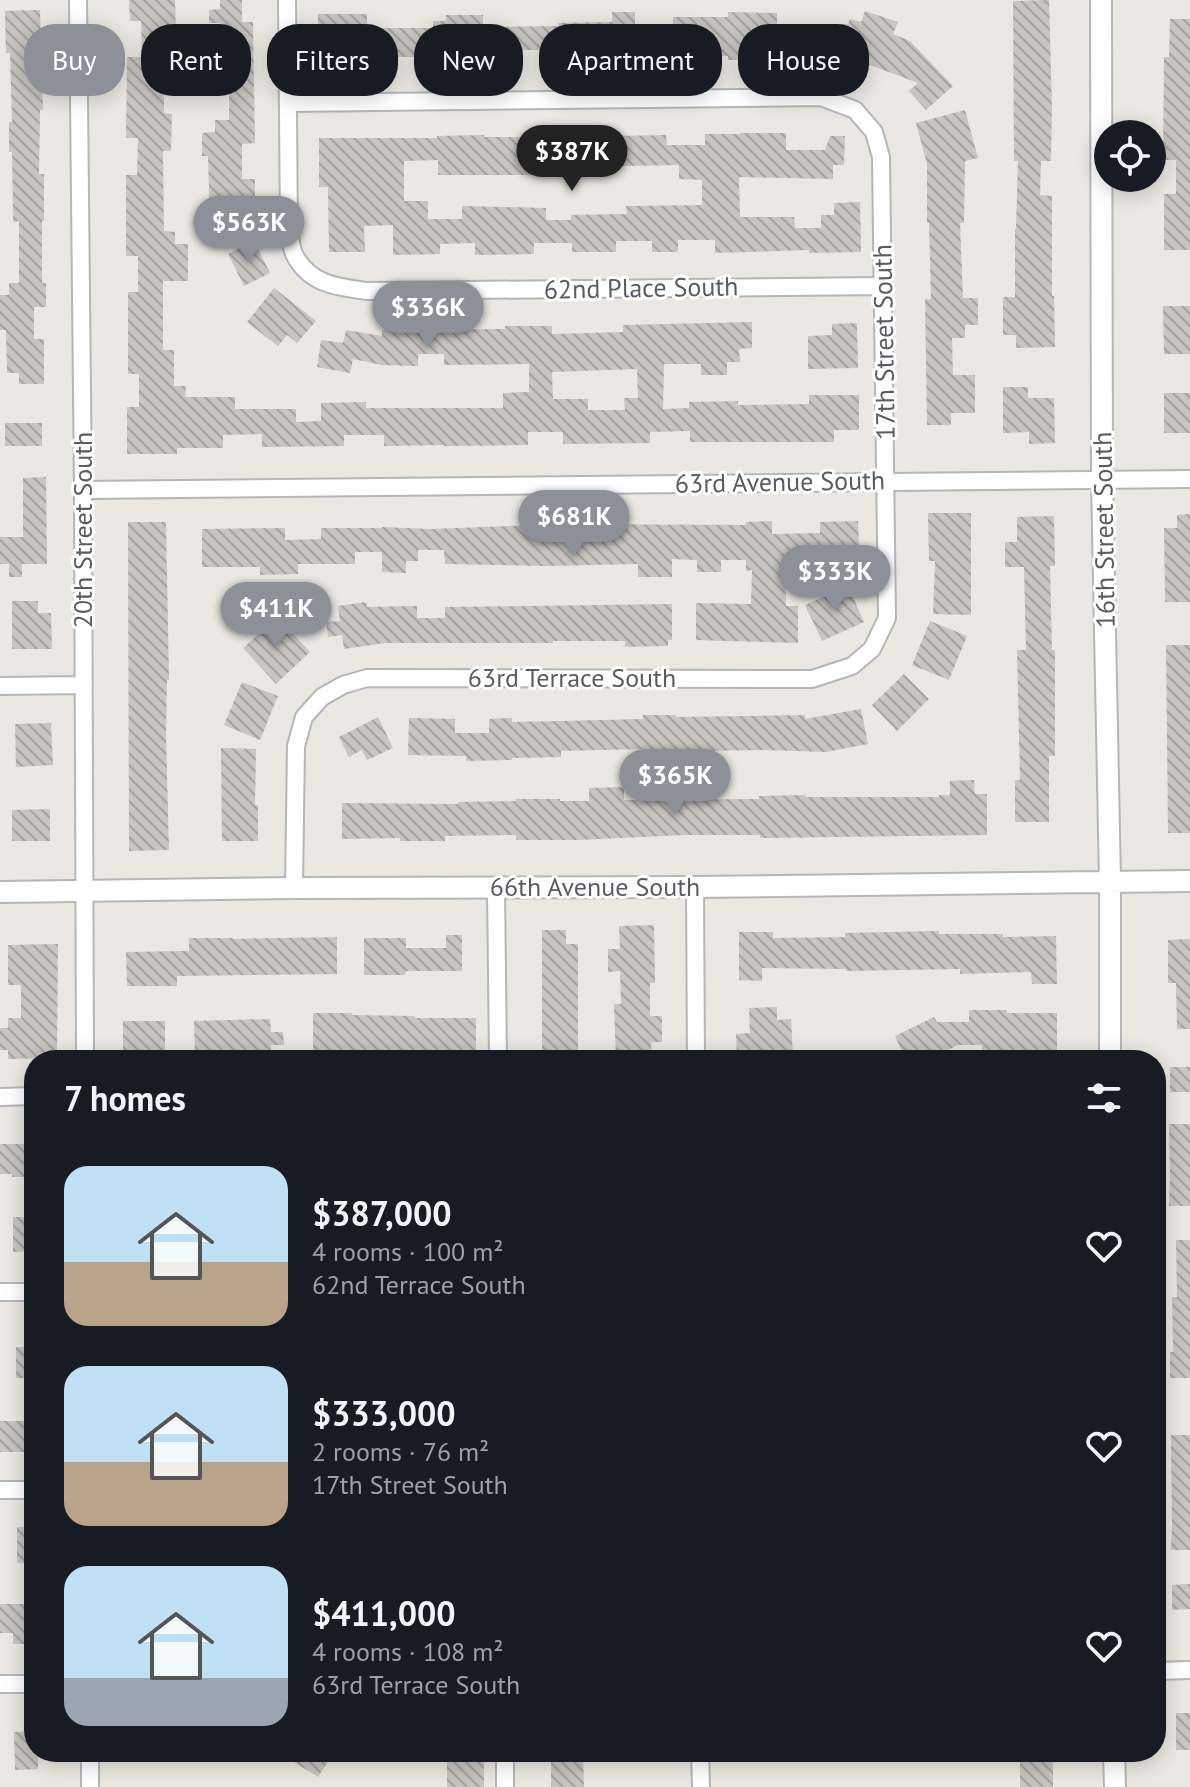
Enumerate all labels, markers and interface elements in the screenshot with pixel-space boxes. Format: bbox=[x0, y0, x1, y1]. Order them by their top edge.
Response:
chip: Buy bbox=[24, 24, 125, 96]
chip: Rent bbox=[141, 24, 251, 96]
chip: Filters bbox=[267, 24, 398, 96]
chip: New bbox=[414, 24, 523, 96]
chip: Apartment bbox=[539, 24, 722, 96]
chip: House bbox=[738, 24, 869, 96]
map controls bbox=[1094, 120, 1166, 192]
button: locate bbox=[1094, 120, 1166, 192]
pin: $387K bbox=[516, 125, 628, 193]
text: $387K bbox=[534, 134, 610, 167]
pin: $563K bbox=[193, 196, 305, 264]
text: $563K bbox=[211, 205, 287, 238]
street label: 17th Street South bbox=[865, 244, 902, 440]
street label: 62nd Place South bbox=[543, 269, 739, 306]
pin: $336K bbox=[372, 281, 484, 349]
text: $336K bbox=[390, 290, 466, 323]
street label: 20th Street South bbox=[66, 432, 99, 628]
street label: 16th Street South bbox=[1085, 432, 1122, 629]
street label: 63rd Avenue South bbox=[675, 463, 885, 500]
pin: $681K bbox=[518, 490, 630, 558]
text: $681K bbox=[536, 499, 612, 532]
pin: $333K bbox=[779, 545, 891, 613]
text: $333K bbox=[797, 554, 873, 587]
pin: $411K bbox=[220, 582, 332, 650]
text: $411K bbox=[238, 591, 314, 624]
street label: 63rd Terrace South bbox=[468, 661, 676, 694]
pin: $365K bbox=[619, 749, 731, 817]
text: $365K bbox=[637, 758, 713, 791]
street label: 66th Avenue South bbox=[490, 870, 700, 903]
text: 7 homes bbox=[64, 1076, 186, 1120]
icon: filters bbox=[1082, 1076, 1126, 1120]
text: $387,000 bbox=[312, 1191, 451, 1235]
icon: home bbox=[128, 1198, 224, 1294]
icon: heart bbox=[1082, 1224, 1126, 1268]
text: 4 rooms · 100 m² bbox=[312, 1235, 504, 1268]
text: 62nd Terrace South bbox=[312, 1268, 526, 1301]
text: $333,000 bbox=[312, 1391, 456, 1435]
icon: home bbox=[128, 1398, 224, 1494]
icon: heart bbox=[1082, 1424, 1126, 1468]
text: 2 rooms · 76 m² bbox=[312, 1435, 489, 1468]
text: 17th Street South bbox=[312, 1468, 508, 1501]
text: $411,000 bbox=[312, 1591, 456, 1635]
icon: home bbox=[128, 1598, 224, 1694]
icon: heart bbox=[1082, 1624, 1126, 1668]
text: 4 rooms · 108 m² bbox=[312, 1635, 504, 1668]
text: 63rd Terrace South bbox=[312, 1668, 520, 1701]

